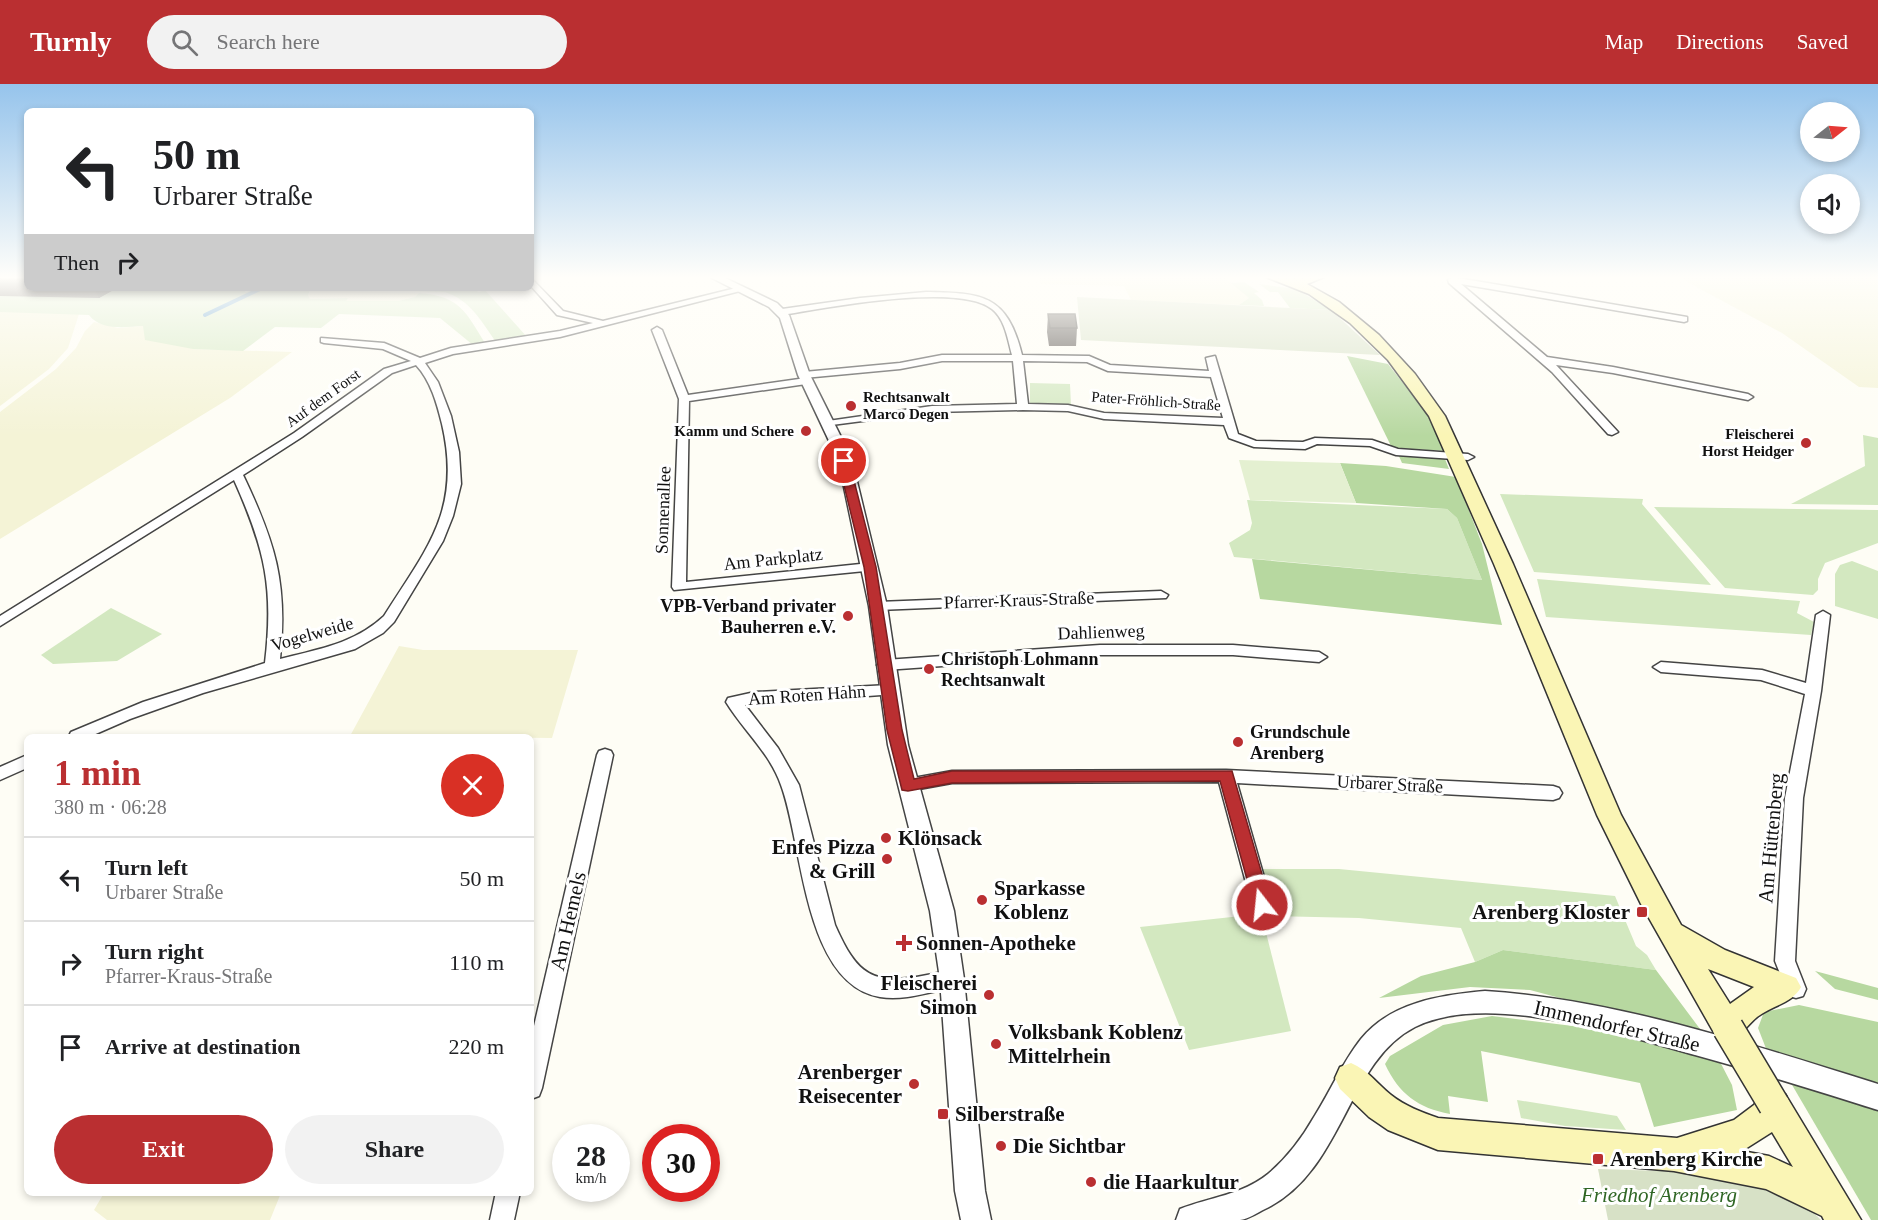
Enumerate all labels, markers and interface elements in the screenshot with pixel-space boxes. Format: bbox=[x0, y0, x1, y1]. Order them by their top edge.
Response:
search box bbox=[147, 15, 567, 69]
text: Turnly bbox=[30, 26, 111, 57]
icon: search bbox=[168, 26, 201, 59]
text: Search here bbox=[216, 29, 320, 54]
text: Map bbox=[1605, 30, 1643, 54]
text: Directions bbox=[1676, 30, 1764, 54]
text: Saved bbox=[1797, 30, 1848, 54]
north arrow bbox=[1800, 102, 1860, 162]
map controls bbox=[1800, 102, 1860, 234]
icon: left bbox=[54, 132, 132, 210]
text: 50 m bbox=[153, 132, 241, 178]
button: sound bbox=[1800, 174, 1860, 234]
text: Urbarer Straße bbox=[153, 181, 313, 211]
icon: right bbox=[111, 246, 144, 279]
text: Then bbox=[54, 250, 99, 275]
street label: Auf dem Forst bbox=[283, 365, 364, 430]
street label: Pater-Fröhlich-Straße bbox=[1091, 388, 1222, 414]
place label: Rechtsanwalt Marco Degen bbox=[863, 389, 950, 422]
marker: Rechtsanwalt Marco Degen bbox=[844, 399, 858, 413]
place label: Kamm und Schere bbox=[674, 423, 794, 439]
marker: Kamm und Schere bbox=[799, 424, 813, 438]
place label: Fleischerei Horst Heidger bbox=[1702, 426, 1794, 459]
pin bbox=[818, 435, 869, 486]
marker: Fleischerei Horst Heidger bbox=[1799, 436, 1813, 450]
icon: arrive bbox=[827, 444, 860, 477]
street label: Sonnenallee bbox=[651, 466, 675, 554]
street label: Am Parkplatz bbox=[722, 544, 824, 574]
street label: Pfarrer-Kraus-Straße bbox=[943, 587, 1095, 613]
place label: VPB-Verband privater Bauherren e.V. bbox=[660, 596, 836, 637]
marker: VPB-Verband privater Bauherren e.V. bbox=[841, 609, 855, 623]
street label: Vogelweide bbox=[269, 613, 355, 655]
street label: Dahlienweg bbox=[1057, 620, 1145, 644]
place label: Christoph Lohmann Rechtsanwalt bbox=[941, 649, 1099, 690]
marker: Christoph Lohmann Rechtsanwalt bbox=[922, 662, 936, 676]
street label: Am Roten Hahn bbox=[747, 681, 867, 709]
place label: Grundschule Arenberg bbox=[1250, 722, 1350, 763]
marker: Grundschule Arenberg bbox=[1231, 735, 1245, 749]
text: 1 min bbox=[54, 753, 141, 793]
button: close bbox=[441, 754, 504, 817]
street label: Urbarer Straße bbox=[1336, 771, 1444, 797]
street label: Am Hüttenberg bbox=[1753, 771, 1789, 904]
text: 380 m · 06:28 bbox=[54, 796, 167, 818]
place label: Klönsack bbox=[898, 826, 982, 850]
marker: Klönsack bbox=[879, 831, 893, 845]
place label: Enfes Pizza & Grill bbox=[772, 835, 875, 883]
marker: Enfes Pizza & Grill bbox=[880, 852, 894, 866]
text: Turn left bbox=[105, 855, 188, 880]
icon: left bbox=[54, 863, 87, 896]
text: 50 m bbox=[459, 866, 504, 891]
street label: Am Hemels bbox=[545, 869, 591, 973]
position arrow bbox=[1230, 873, 1294, 937]
place label: Sparkasse Koblenz bbox=[994, 876, 1085, 924]
text: Urbarer Straße bbox=[105, 881, 223, 903]
marker: Sparkasse Koblenz bbox=[975, 893, 989, 907]
place label: Arenberg Kloster bbox=[1472, 900, 1630, 924]
marker: Arenberg Kloster bbox=[1635, 905, 1649, 919]
place label: Sonnen-Apotheke bbox=[916, 931, 1076, 955]
marker: Sonnen-Apotheke bbox=[897, 936, 911, 950]
text: Turn right bbox=[105, 939, 204, 964]
icon: right bbox=[54, 947, 87, 980]
text: 110 m bbox=[449, 950, 504, 975]
text: Pfarrer-Kraus-Straße bbox=[105, 965, 272, 987]
place label: Fleischerei Simon bbox=[881, 971, 977, 1019]
marker: Fleischerei Simon bbox=[982, 988, 996, 1002]
street label: Immendorfer Straße bbox=[1532, 995, 1702, 1057]
place label: Volksbank Koblenz Mittelrhein bbox=[1008, 1020, 1183, 1068]
icon: arrive bbox=[54, 1031, 87, 1064]
text: Arrive at destination bbox=[105, 1034, 301, 1059]
text: 220 m bbox=[448, 1034, 504, 1059]
marker: Volksbank Koblenz Mittelrhein bbox=[989, 1037, 1003, 1051]
place label: Arenberger Reisecenter bbox=[797, 1060, 902, 1108]
marker: Arenberger Reisecenter bbox=[907, 1077, 921, 1091]
place label: Silberstraße bbox=[955, 1102, 1065, 1126]
marker: Silberstraße bbox=[936, 1107, 950, 1121]
button: Exit bbox=[54, 1115, 273, 1184]
button: Share bbox=[285, 1115, 504, 1184]
speed limit sign: 30 bbox=[642, 1124, 720, 1202]
place label: Die Sichtbar bbox=[1013, 1134, 1126, 1158]
text: 28 bbox=[576, 1139, 606, 1172]
marker: Die Sichtbar bbox=[994, 1139, 1008, 1153]
place label: Arenberg Kirche bbox=[1610, 1147, 1763, 1171]
marker: Arenberg Kirche bbox=[1591, 1152, 1605, 1166]
text: km/h bbox=[576, 1170, 606, 1186]
place label: die Haarkultur bbox=[1103, 1170, 1239, 1194]
marker: die Haarkultur bbox=[1084, 1175, 1098, 1189]
park label: Friedhof Arenberg bbox=[1580, 1183, 1737, 1207]

